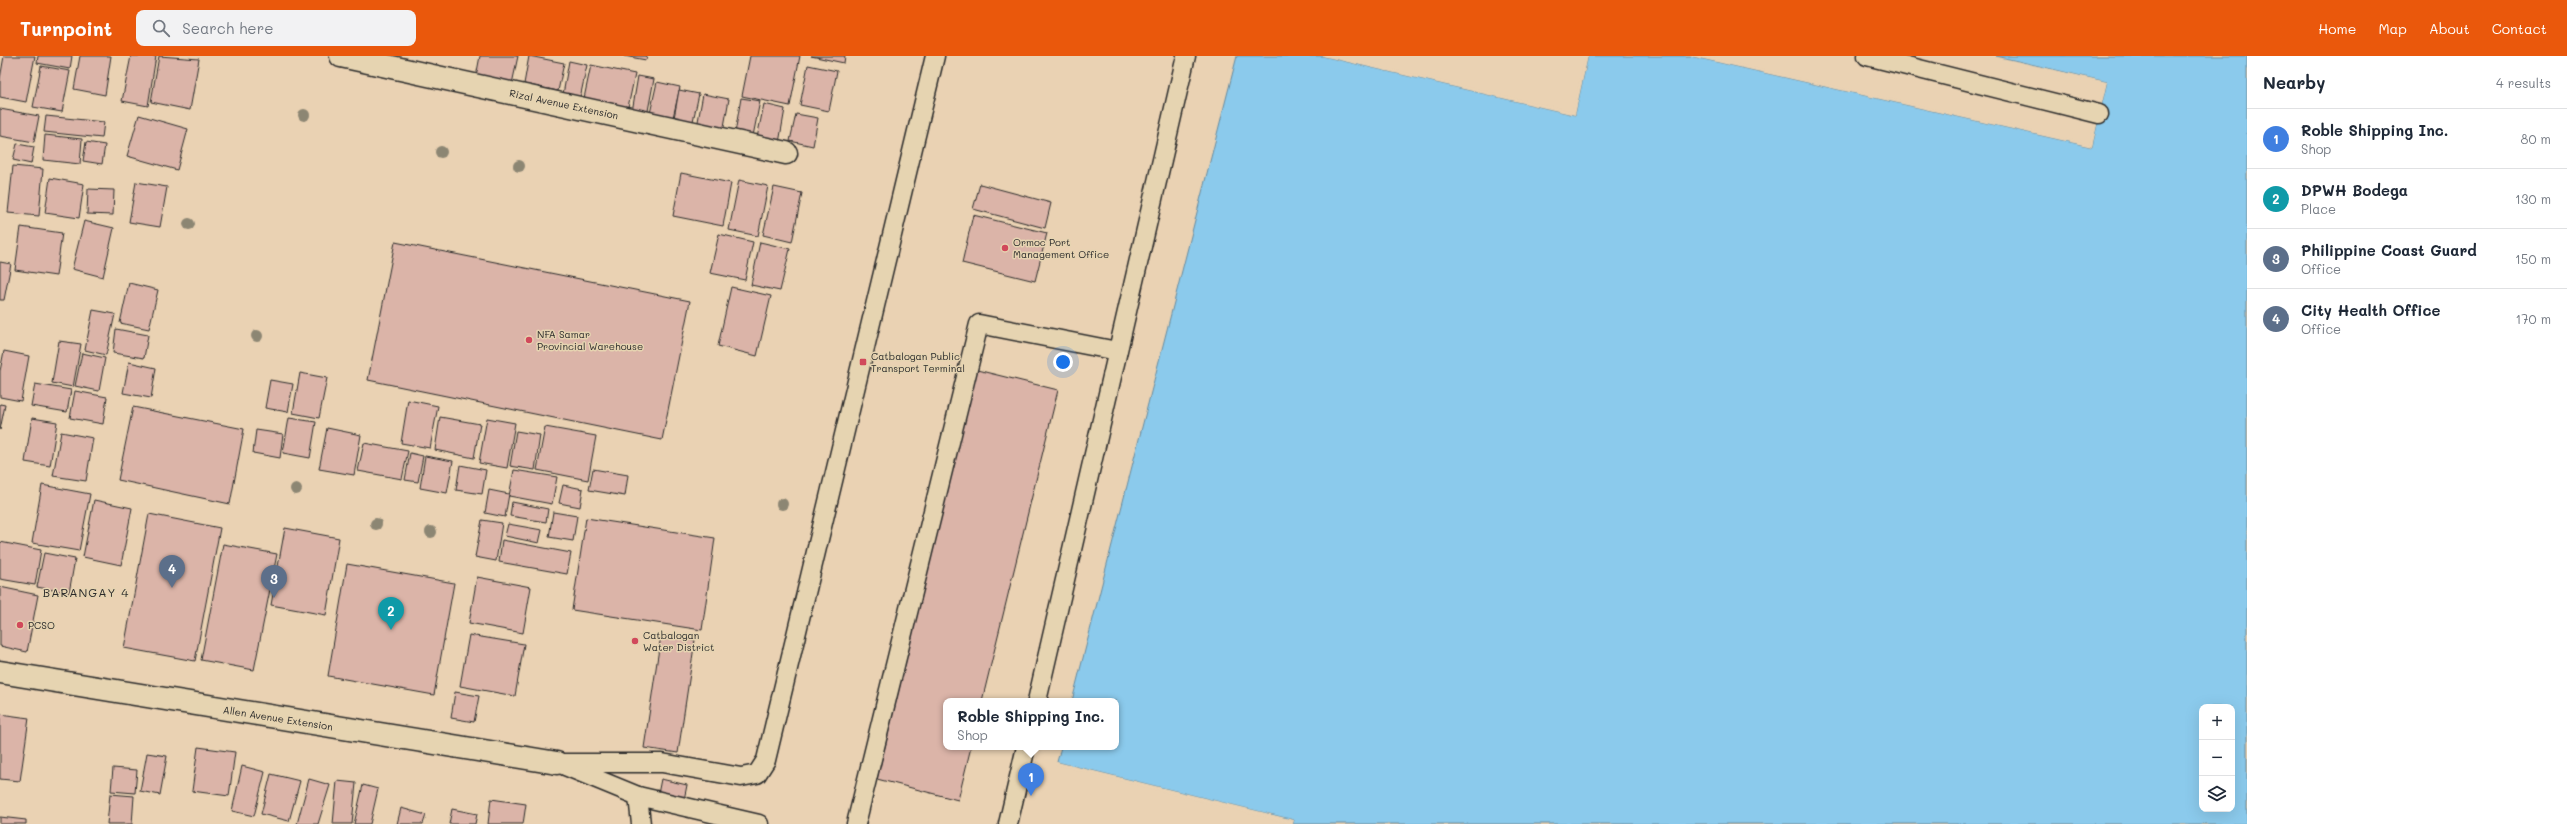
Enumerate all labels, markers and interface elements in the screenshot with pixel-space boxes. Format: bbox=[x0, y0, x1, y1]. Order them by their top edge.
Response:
search box bbox=[136, 10, 416, 46]
text: Turnpoint bbox=[20, 16, 112, 41]
icon: search bbox=[150, 17, 172, 39]
text: Search here bbox=[182, 18, 273, 38]
text: Home bbox=[2318, 19, 2356, 38]
text: Map bbox=[2378, 19, 2407, 38]
text: About bbox=[2429, 19, 2470, 38]
text: Contact bbox=[2492, 19, 2547, 38]
text: Nearby bbox=[2263, 71, 2325, 93]
text: 4 results bbox=[2496, 74, 2551, 91]
street label: Rizal Avenue Extension bbox=[508, 86, 620, 122]
text: Roble Shipping Inc. bbox=[2301, 120, 2448, 140]
text: 1 bbox=[2273, 130, 2279, 147]
text: 80 m bbox=[2521, 130, 2551, 147]
text: Shop bbox=[2301, 140, 2331, 157]
text: DPWH Bodega bbox=[2301, 180, 2408, 200]
text: 2 bbox=[2272, 190, 2280, 207]
text: 130 m bbox=[2515, 190, 2551, 207]
text: Place bbox=[2301, 200, 2336, 217]
place label: Ormoc Port Management Office bbox=[1013, 235, 1109, 261]
text: Philippine Coast Guard bbox=[2301, 240, 2477, 260]
marker: Ormoc Port Management Office bbox=[1000, 243, 1010, 253]
text: 3 bbox=[2272, 250, 2280, 267]
text: 150 m bbox=[2515, 250, 2551, 267]
text: Office bbox=[2301, 260, 2341, 277]
text: City Health Office bbox=[2301, 300, 2440, 320]
text: 4 bbox=[2272, 310, 2280, 327]
text: 170 m bbox=[2515, 310, 2551, 327]
text: Office bbox=[2301, 320, 2341, 337]
place label: NFA Samar Provincial Warehouse bbox=[537, 327, 643, 353]
marker: NFA Samar Provincial Warehouse bbox=[524, 335, 534, 345]
place label: Catbalogan Public Transport Terminal bbox=[871, 349, 965, 375]
your location bbox=[1053, 352, 1073, 372]
marker: Catbalogan Public Transport Terminal bbox=[858, 357, 868, 367]
pin: 4 bbox=[159, 555, 185, 588]
pin: 3 bbox=[261, 565, 287, 598]
district label: BARANGAY 4 bbox=[43, 584, 129, 600]
pin: 2 bbox=[378, 597, 404, 630]
place label: PCSO bbox=[28, 618, 55, 632]
marker: PCSO bbox=[15, 620, 25, 630]
place label: Catbalogan Water District bbox=[643, 628, 714, 654]
marker: Catbalogan Water District bbox=[630, 636, 640, 646]
popup bbox=[943, 698, 1119, 750]
street label: Allen Avenue Extension bbox=[222, 702, 334, 734]
map controls bbox=[2199, 704, 2235, 812]
button: + bbox=[2199, 704, 2235, 740]
text: Roble Shipping Inc. bbox=[957, 706, 1105, 726]
text: Shop bbox=[957, 726, 988, 743]
button: − bbox=[2199, 740, 2235, 776]
pin: 1 bbox=[1018, 763, 1044, 796]
button: layers bbox=[2199, 776, 2235, 812]

